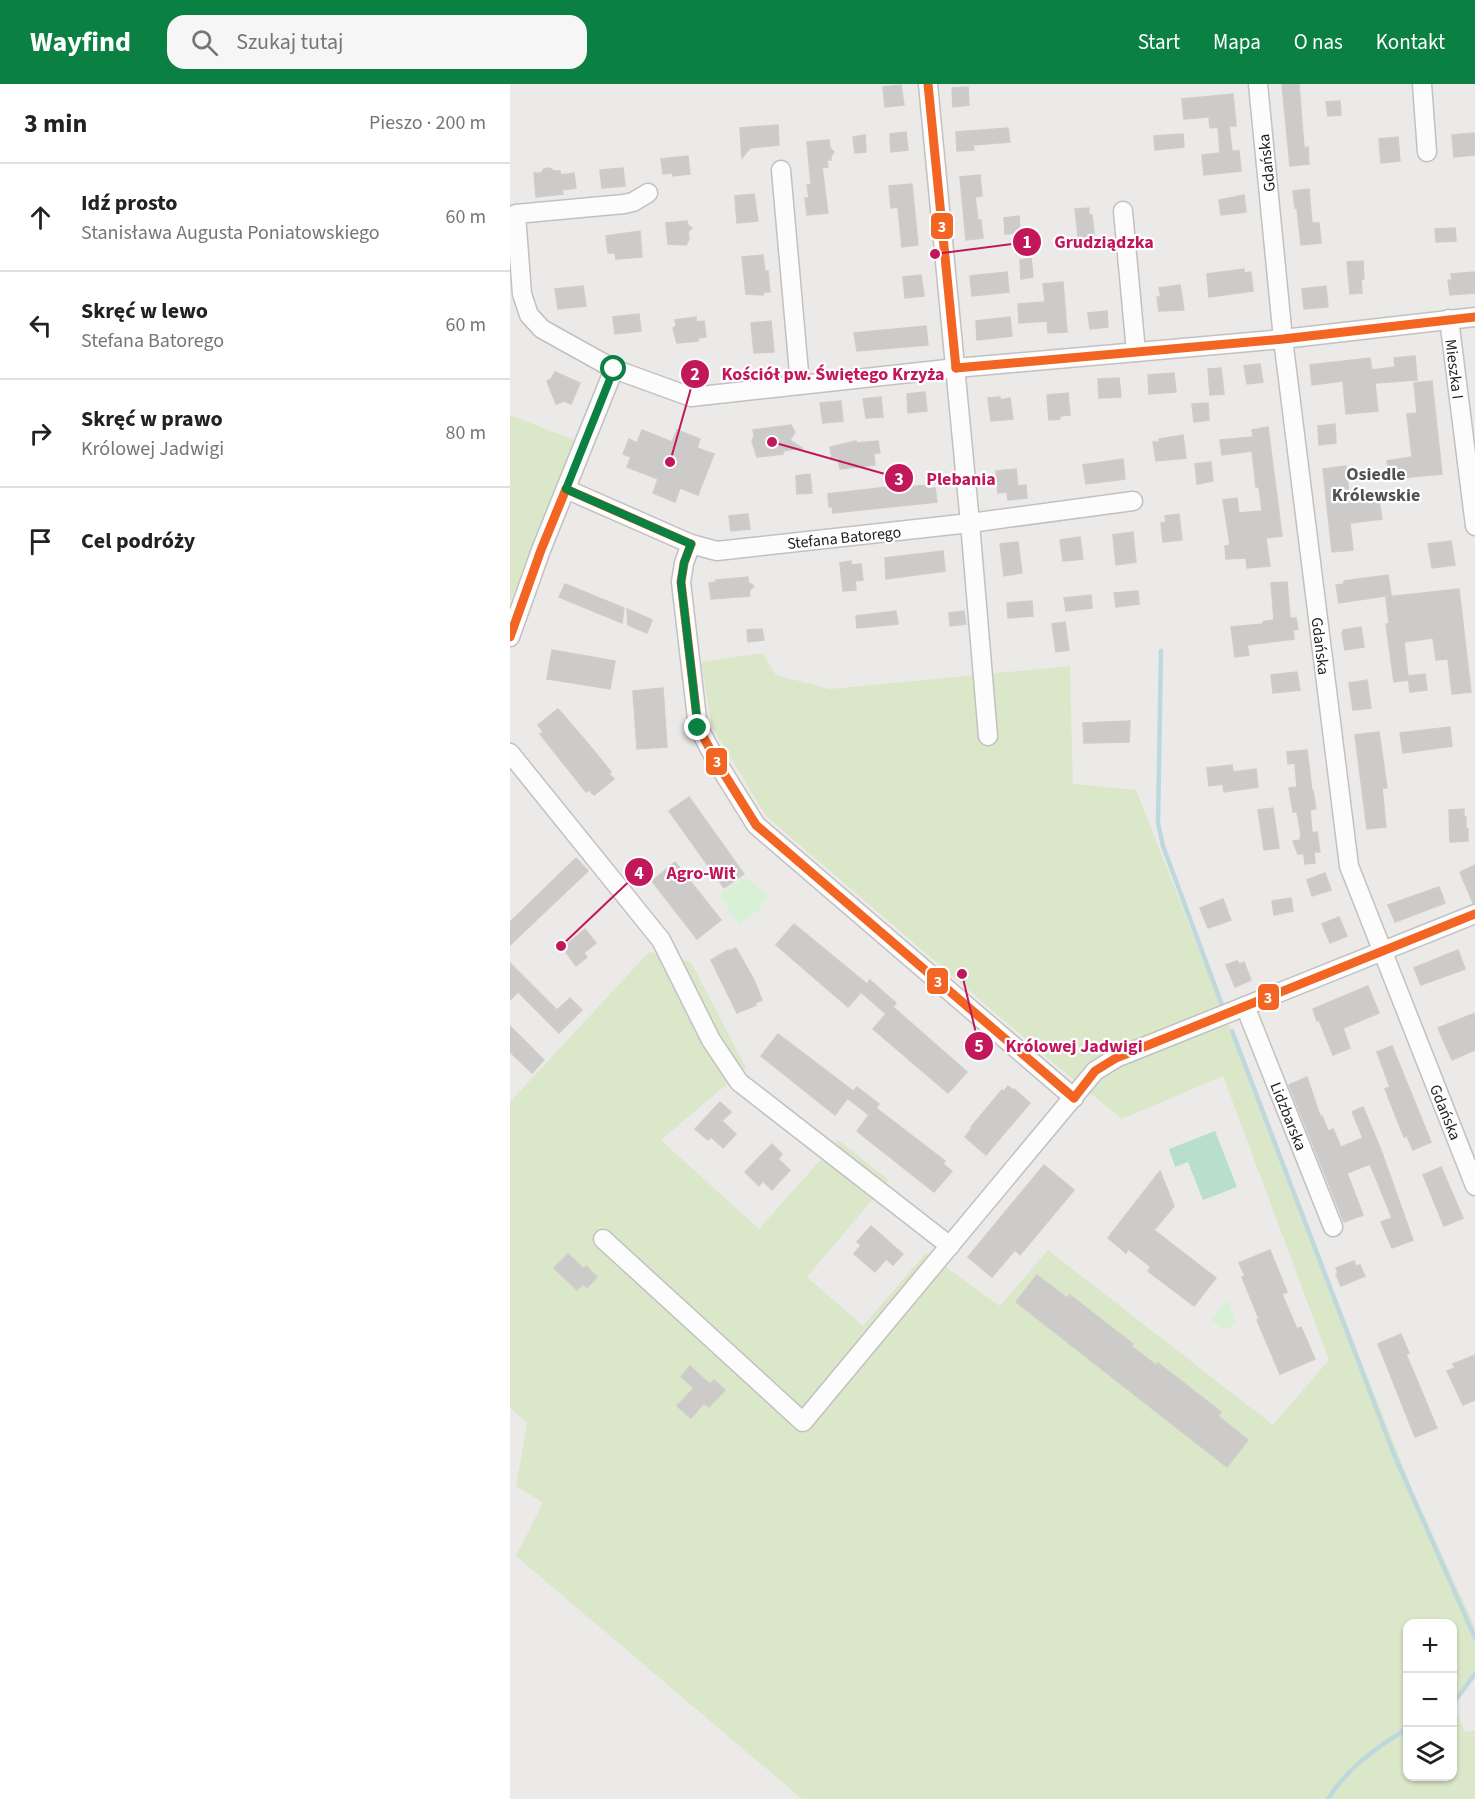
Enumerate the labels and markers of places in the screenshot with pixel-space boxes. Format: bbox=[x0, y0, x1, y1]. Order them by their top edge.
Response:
callout: Grudziądzka bbox=[1012, 224, 1166, 260]
callout: Kościół pw. Świętego Krzyża bbox=[680, 356, 956, 392]
callout: Plebania bbox=[884, 460, 1008, 496]
callout: Agro-Wit bbox=[624, 854, 748, 890]
callout: Królowej Jadwigi bbox=[964, 1028, 1155, 1064]

